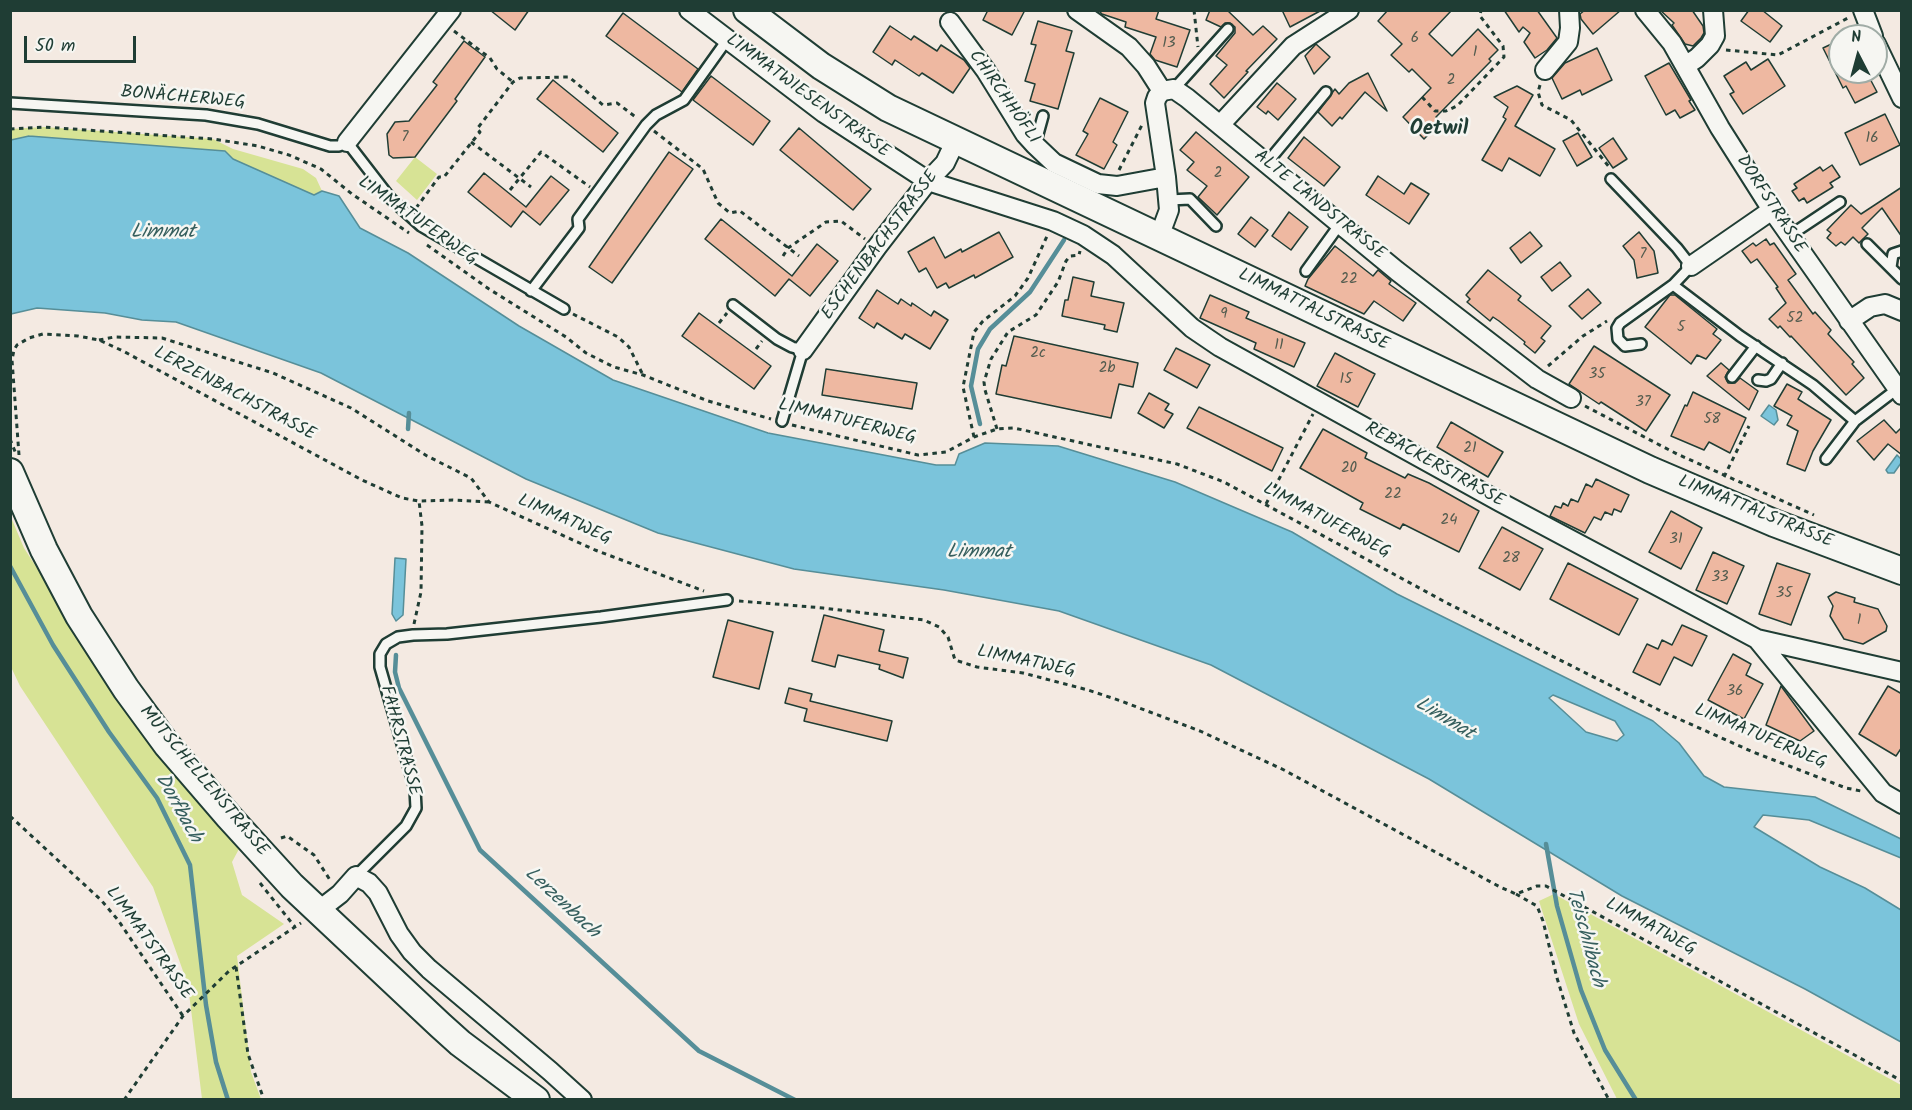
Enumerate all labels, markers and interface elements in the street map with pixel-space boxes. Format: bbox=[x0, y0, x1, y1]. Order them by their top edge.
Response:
scale bar bbox=[27, 24, 140, 62]
north arrow bbox=[1828, 24, 1888, 84]
text: N bbox=[1850, 25, 1863, 51]
street label: LIMMATWIESENSTRASSE bbox=[721, 30, 893, 164]
house number: 6 bbox=[1411, 30, 1419, 48]
text: 50 m bbox=[35, 32, 75, 61]
house number: 13 bbox=[1162, 35, 1176, 53]
house number: 1 bbox=[1473, 44, 1477, 62]
street label: CHIRCHHÖFLI bbox=[963, 47, 1043, 149]
house number: 2 bbox=[1447, 72, 1455, 90]
street label: BONÄCHERWEG bbox=[120, 83, 246, 115]
district label: Oetwil bbox=[1410, 117, 1468, 143]
house number: 7 bbox=[402, 129, 408, 147]
house number: 16 bbox=[1865, 130, 1879, 148]
street label: ALTE LANDSTRASSE bbox=[1249, 146, 1389, 266]
street label: DORFSTRASSE bbox=[1730, 152, 1810, 258]
house number: 2 bbox=[1214, 165, 1222, 183]
street label: ESCHENBACHSTRASSE bbox=[818, 167, 944, 325]
street label: LIMMATUFERWEG bbox=[353, 173, 481, 271]
water label: Limmat bbox=[131, 222, 195, 246]
house number: 7 bbox=[1640, 246, 1646, 264]
street label: LIMMATTALSTRASSE bbox=[1234, 265, 1392, 357]
house number: 22 bbox=[1340, 271, 1358, 289]
house number: 9 bbox=[1220, 306, 1228, 324]
house number: 52 bbox=[1787, 310, 1803, 328]
house number: 5 bbox=[1677, 319, 1685, 337]
house number: 11 bbox=[1274, 337, 1284, 355]
street label: LERZENBACHSTRASSE bbox=[149, 343, 319, 447]
house number: 2c bbox=[1030, 345, 1046, 363]
house number: 2b bbox=[1099, 360, 1115, 378]
house number: 35 bbox=[1589, 366, 1605, 384]
house number: 15 bbox=[1340, 371, 1352, 389]
house number: 37 bbox=[1635, 394, 1651, 412]
street label: LIMMATUFERWEG bbox=[776, 395, 918, 451]
house number: 58 bbox=[1703, 411, 1721, 429]
street label: REBACKERSTRASSE bbox=[1360, 419, 1508, 513]
house number: 21 bbox=[1463, 440, 1477, 458]
house number: 20 bbox=[1341, 460, 1357, 478]
street label: LIMMATTALSTRASSE bbox=[1674, 472, 1836, 554]
street label: LIMMATUFERWEG bbox=[1259, 479, 1393, 565]
house number: 22 bbox=[1384, 486, 1402, 504]
street label: LIMMATWEG bbox=[514, 491, 614, 551]
house number: 24 bbox=[1441, 512, 1457, 530]
house number: 31 bbox=[1669, 531, 1683, 549]
water label: Limmat bbox=[947, 542, 1011, 566]
house number: 28 bbox=[1502, 550, 1520, 568]
house number: 33 bbox=[1711, 569, 1729, 587]
house number: 35 bbox=[1776, 585, 1792, 603]
house number: 1 bbox=[1857, 612, 1861, 630]
street label: LIMMATWEG bbox=[975, 642, 1077, 684]
house number: 36 bbox=[1727, 683, 1743, 701]
street label: FAHRSTRASSE bbox=[374, 684, 424, 798]
water label: Limmat bbox=[1410, 693, 1478, 747]
street label: LIMMATUFERWEG bbox=[1691, 700, 1829, 776]
street label: MUTSCHELLENSTRASSE bbox=[134, 702, 272, 862]
water label: Dorfbach bbox=[148, 770, 206, 848]
water label: Lerzenbach bbox=[518, 863, 604, 945]
street label: LIMMATSTRASSE bbox=[100, 883, 196, 1005]
water label: Teischlibach bbox=[1559, 886, 1609, 990]
street label: LIMMATWEG bbox=[1601, 894, 1699, 962]

